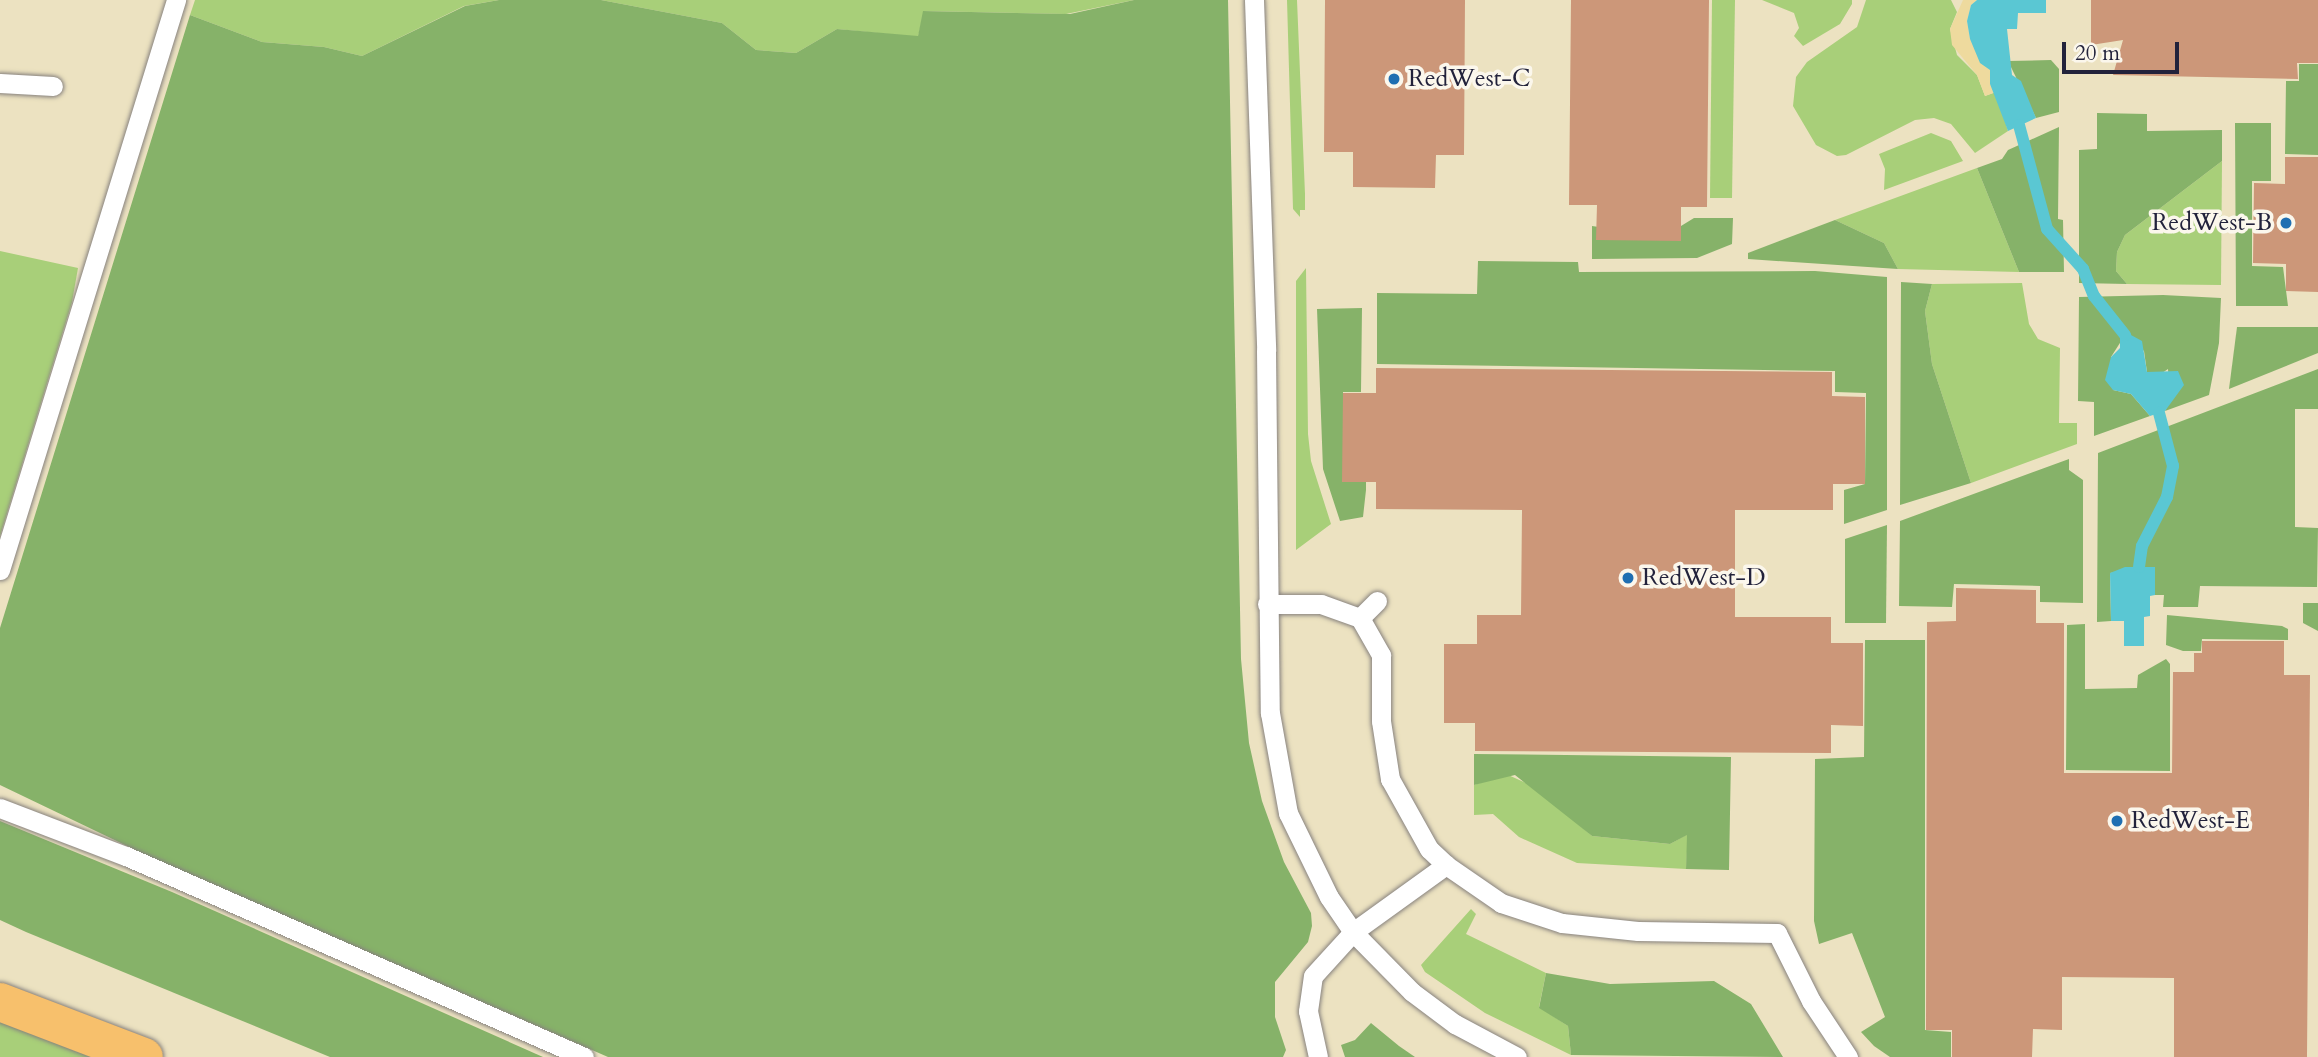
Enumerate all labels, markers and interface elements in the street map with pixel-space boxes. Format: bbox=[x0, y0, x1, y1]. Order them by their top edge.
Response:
scale bar bbox=[2066, 28, 2183, 72]
text: 20 m bbox=[2075, 39, 2120, 68]
place label: RedWest-C bbox=[1408, 65, 1530, 93]
marker: RedWest-C bbox=[1386, 71, 1402, 87]
place label: RedWest-B bbox=[2152, 209, 2272, 237]
marker: RedWest-B bbox=[2278, 215, 2294, 231]
place label: RedWest-D bbox=[1642, 564, 1766, 592]
marker: RedWest-D bbox=[1620, 570, 1636, 586]
place label: RedWest-E bbox=[2131, 807, 2250, 835]
marker: RedWest-E bbox=[2109, 813, 2125, 829]

